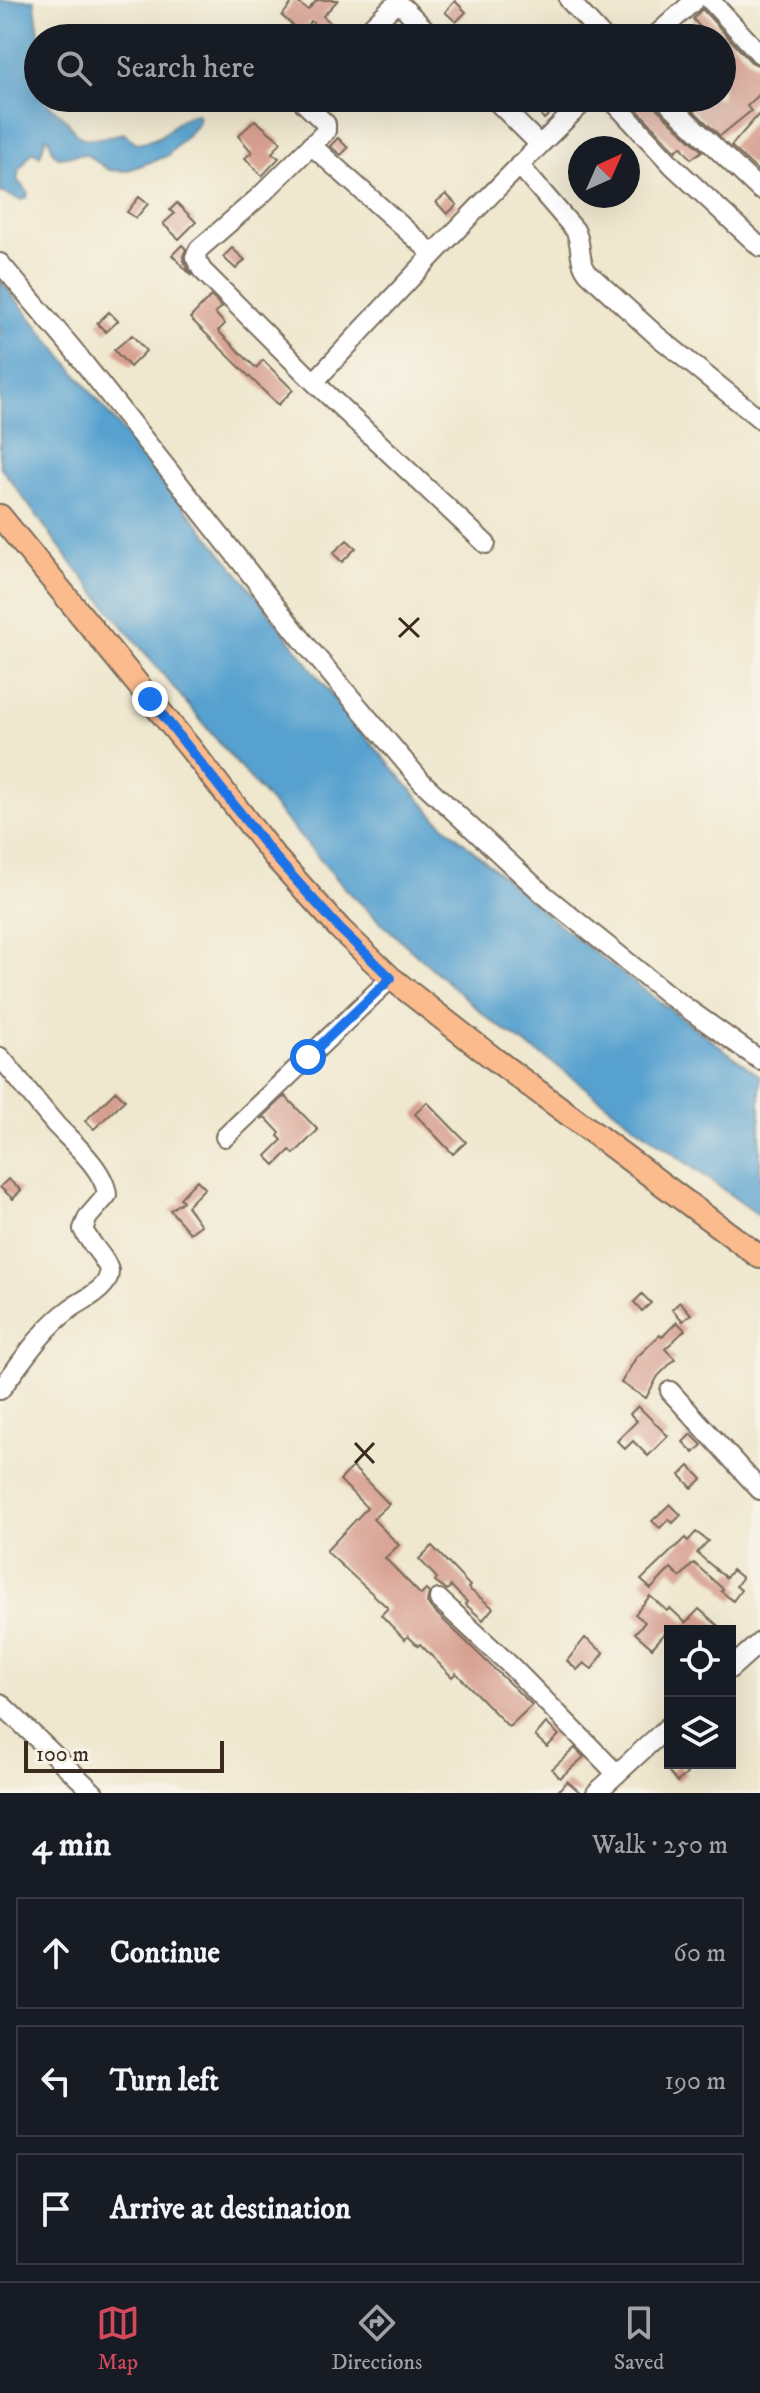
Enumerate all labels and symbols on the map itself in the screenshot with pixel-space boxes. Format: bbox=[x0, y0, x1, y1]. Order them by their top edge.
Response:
north arrow bbox=[568, 136, 640, 208]
route end bbox=[132, 681, 168, 717]
route start bbox=[290, 1039, 326, 1075]
scale bar bbox=[24, 1737, 224, 1773]

